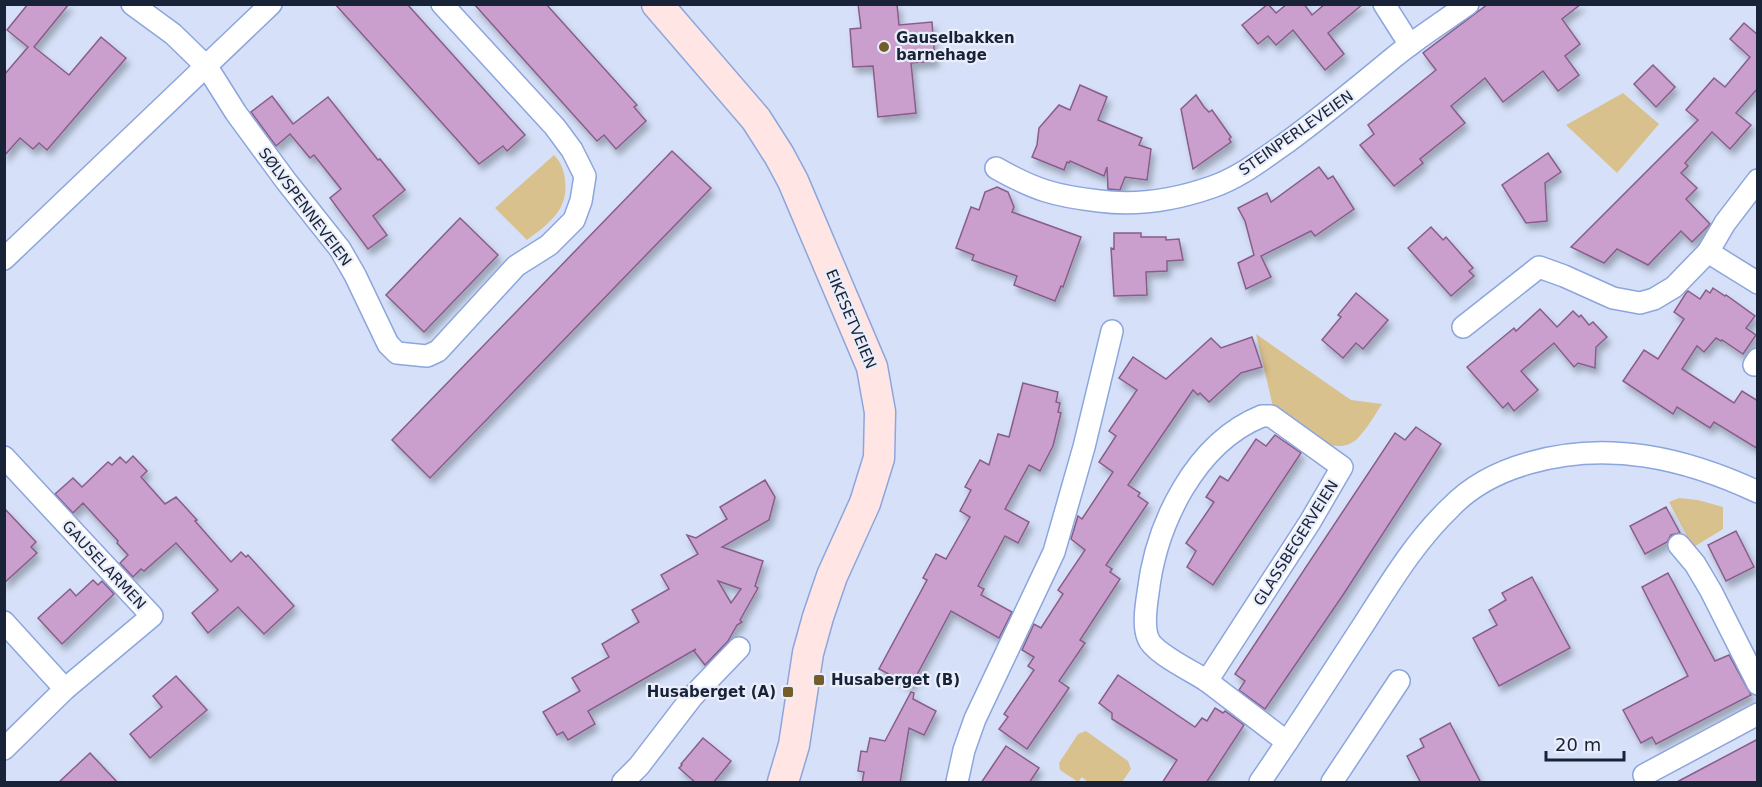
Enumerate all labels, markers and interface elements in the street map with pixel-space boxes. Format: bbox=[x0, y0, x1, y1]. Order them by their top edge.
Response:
place label: Gauselbakken barnehage bbox=[896, 29, 1015, 64]
marker: Gauselbakken barnehage bbox=[877, 40, 891, 54]
street label: STEINPERLEVEIEN bbox=[1235, 87, 1357, 179]
street label: SØLVSPENNEVEIEN bbox=[255, 144, 355, 270]
street label: EIKESETVEIEN bbox=[822, 267, 880, 371]
street label: GLASSBEGERVEIEN bbox=[1250, 477, 1342, 609]
street label: GAUSELARMEN bbox=[58, 517, 150, 613]
place label: Husaberget (B) bbox=[831, 671, 960, 689]
marker: Husaberget (B) bbox=[812, 673, 826, 687]
place label: Husaberget (A) bbox=[647, 683, 776, 701]
marker: Husaberget (A) bbox=[781, 685, 795, 699]
scale bar bbox=[1546, 724, 1624, 762]
text: 20 m bbox=[1555, 734, 1601, 755]

